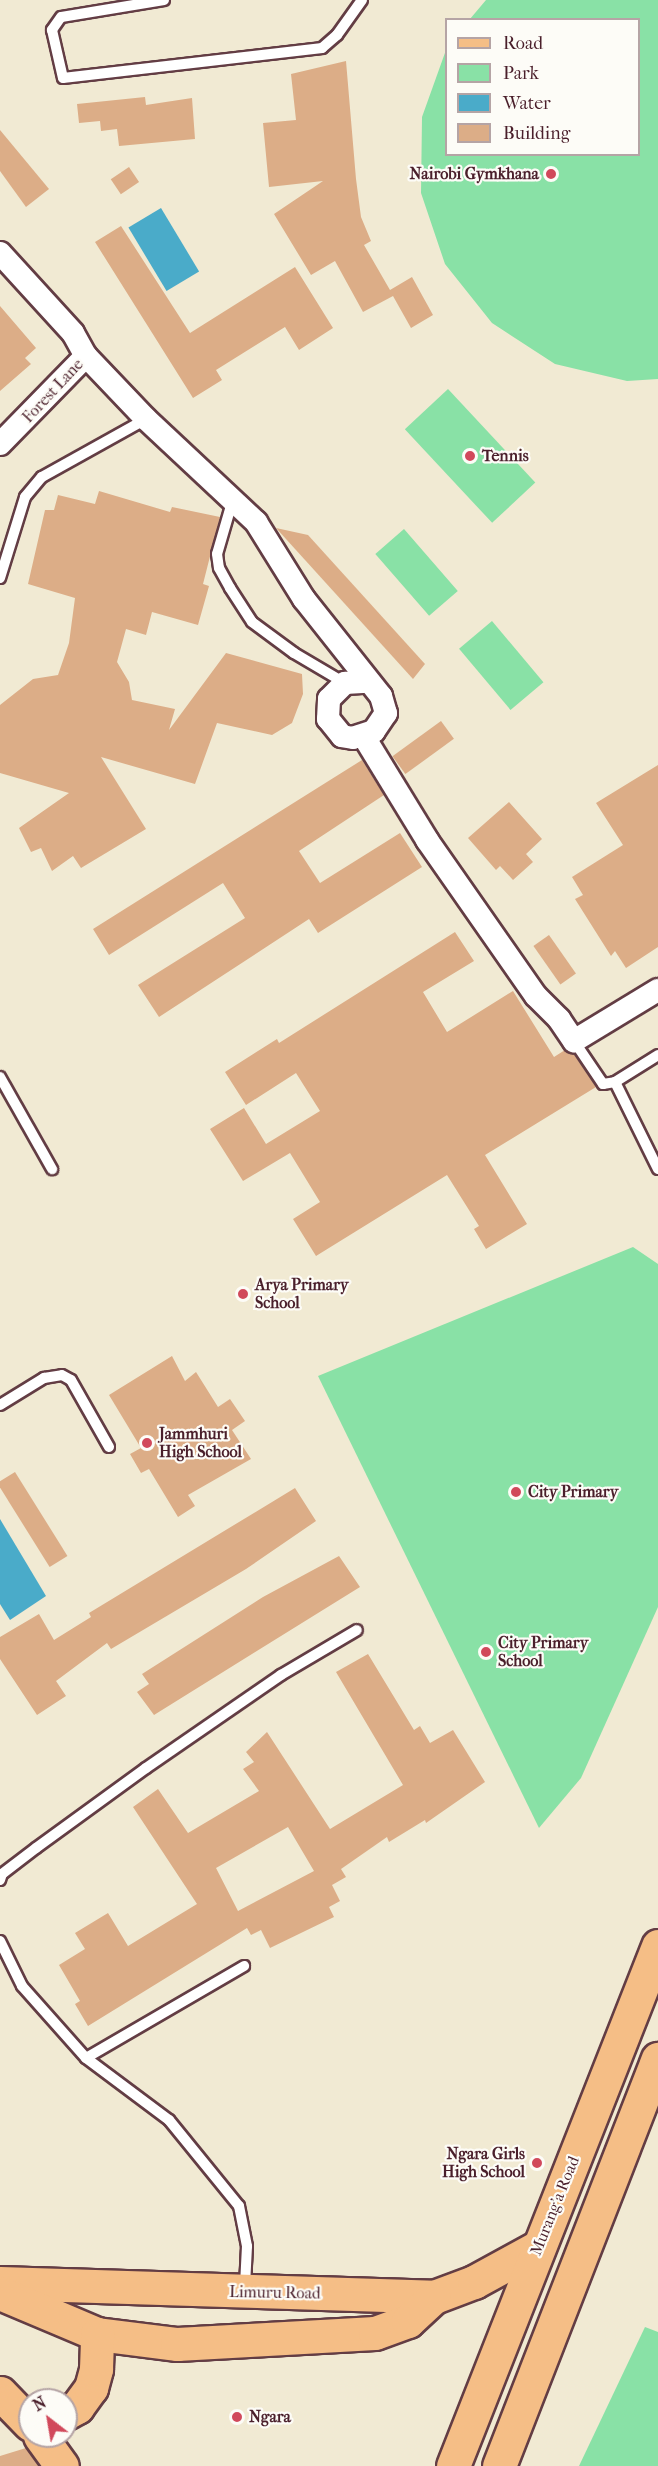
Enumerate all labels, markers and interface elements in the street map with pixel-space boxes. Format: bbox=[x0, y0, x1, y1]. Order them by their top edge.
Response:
legend bbox=[445, 18, 640, 156]
text: Road bbox=[503, 33, 543, 54]
text: Park bbox=[503, 63, 539, 84]
text: Water bbox=[503, 93, 551, 114]
text: Building bbox=[503, 123, 570, 144]
place label: Nairobi Gymkhana bbox=[410, 164, 539, 184]
marker: Nairobi Gymkhana bbox=[544, 167, 558, 181]
street label: Forest Lane bbox=[19, 355, 87, 427]
place label: Tennis bbox=[482, 446, 529, 466]
marker: Tennis bbox=[463, 449, 477, 463]
place label: Arya Primary School bbox=[255, 1275, 349, 1313]
marker: Arya Primary School bbox=[236, 1287, 250, 1301]
place label: Jammhuri High School bbox=[159, 1424, 242, 1462]
marker: Jammhuri High School bbox=[140, 1436, 154, 1450]
place label: City Primary bbox=[528, 1482, 618, 1502]
marker: City Primary bbox=[509, 1485, 523, 1499]
place label: City Primary School bbox=[498, 1633, 588, 1671]
marker: City Primary School bbox=[479, 1645, 493, 1659]
place label: Ngara Girls High School bbox=[442, 2144, 525, 2182]
street label: Murang'a Road bbox=[526, 2154, 584, 2258]
marker: Ngara Girls High School bbox=[530, 2156, 544, 2170]
street label: Limuru Road bbox=[229, 2283, 321, 2303]
north arrow bbox=[18, 2388, 78, 2448]
text: N bbox=[29, 2393, 50, 2415]
place label: Ngara bbox=[249, 2407, 291, 2427]
marker: Ngara bbox=[230, 2410, 244, 2424]

